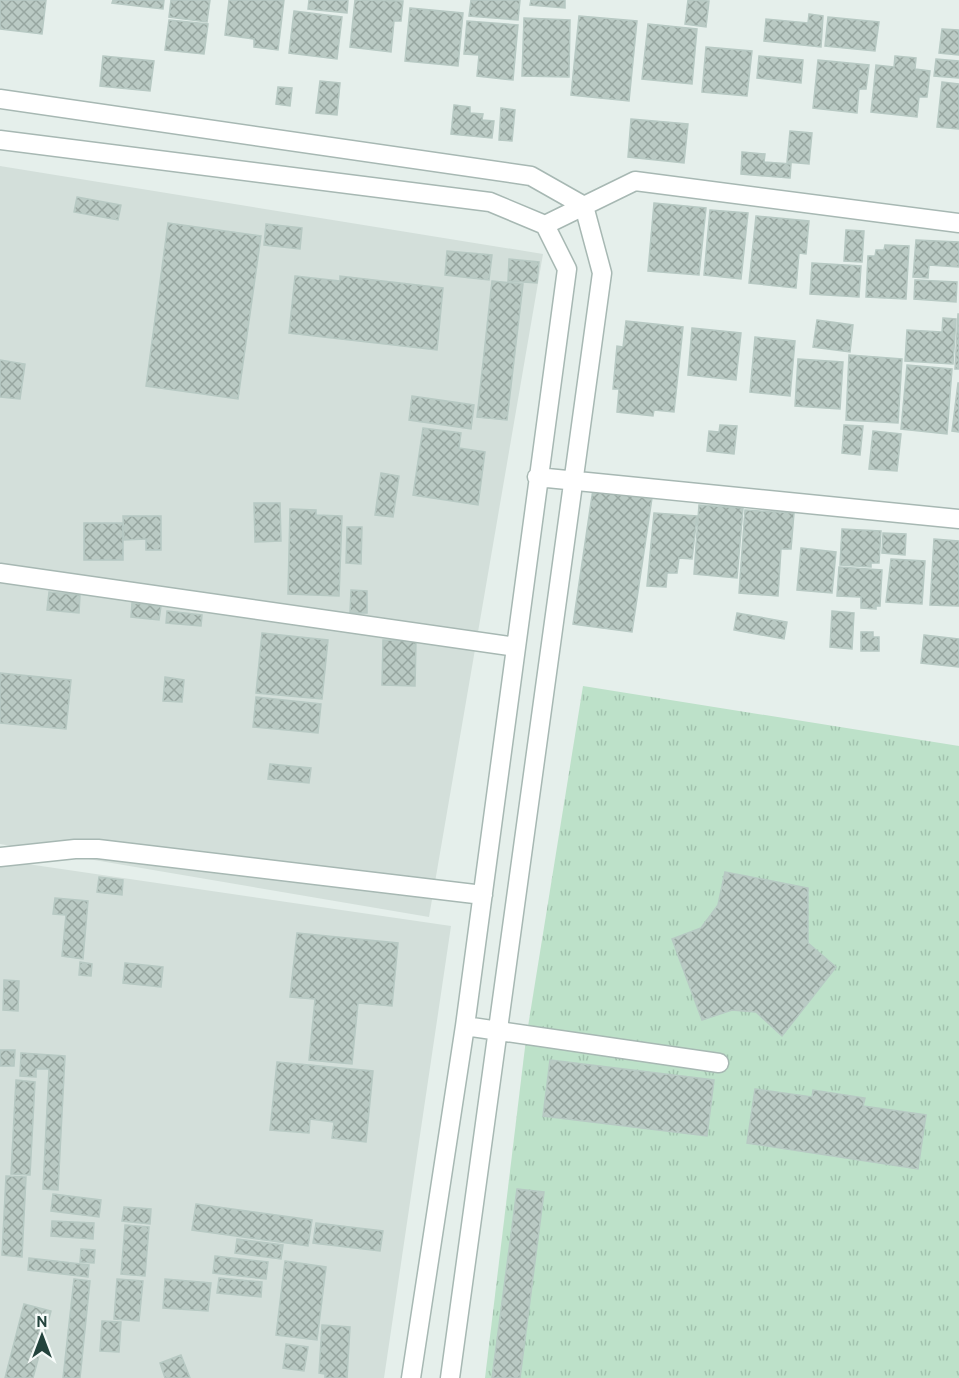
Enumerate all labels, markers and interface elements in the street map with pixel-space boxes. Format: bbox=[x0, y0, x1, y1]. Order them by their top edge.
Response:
north arrow bbox=[12, 1306, 72, 1366]
text: N bbox=[36, 1312, 48, 1331]

